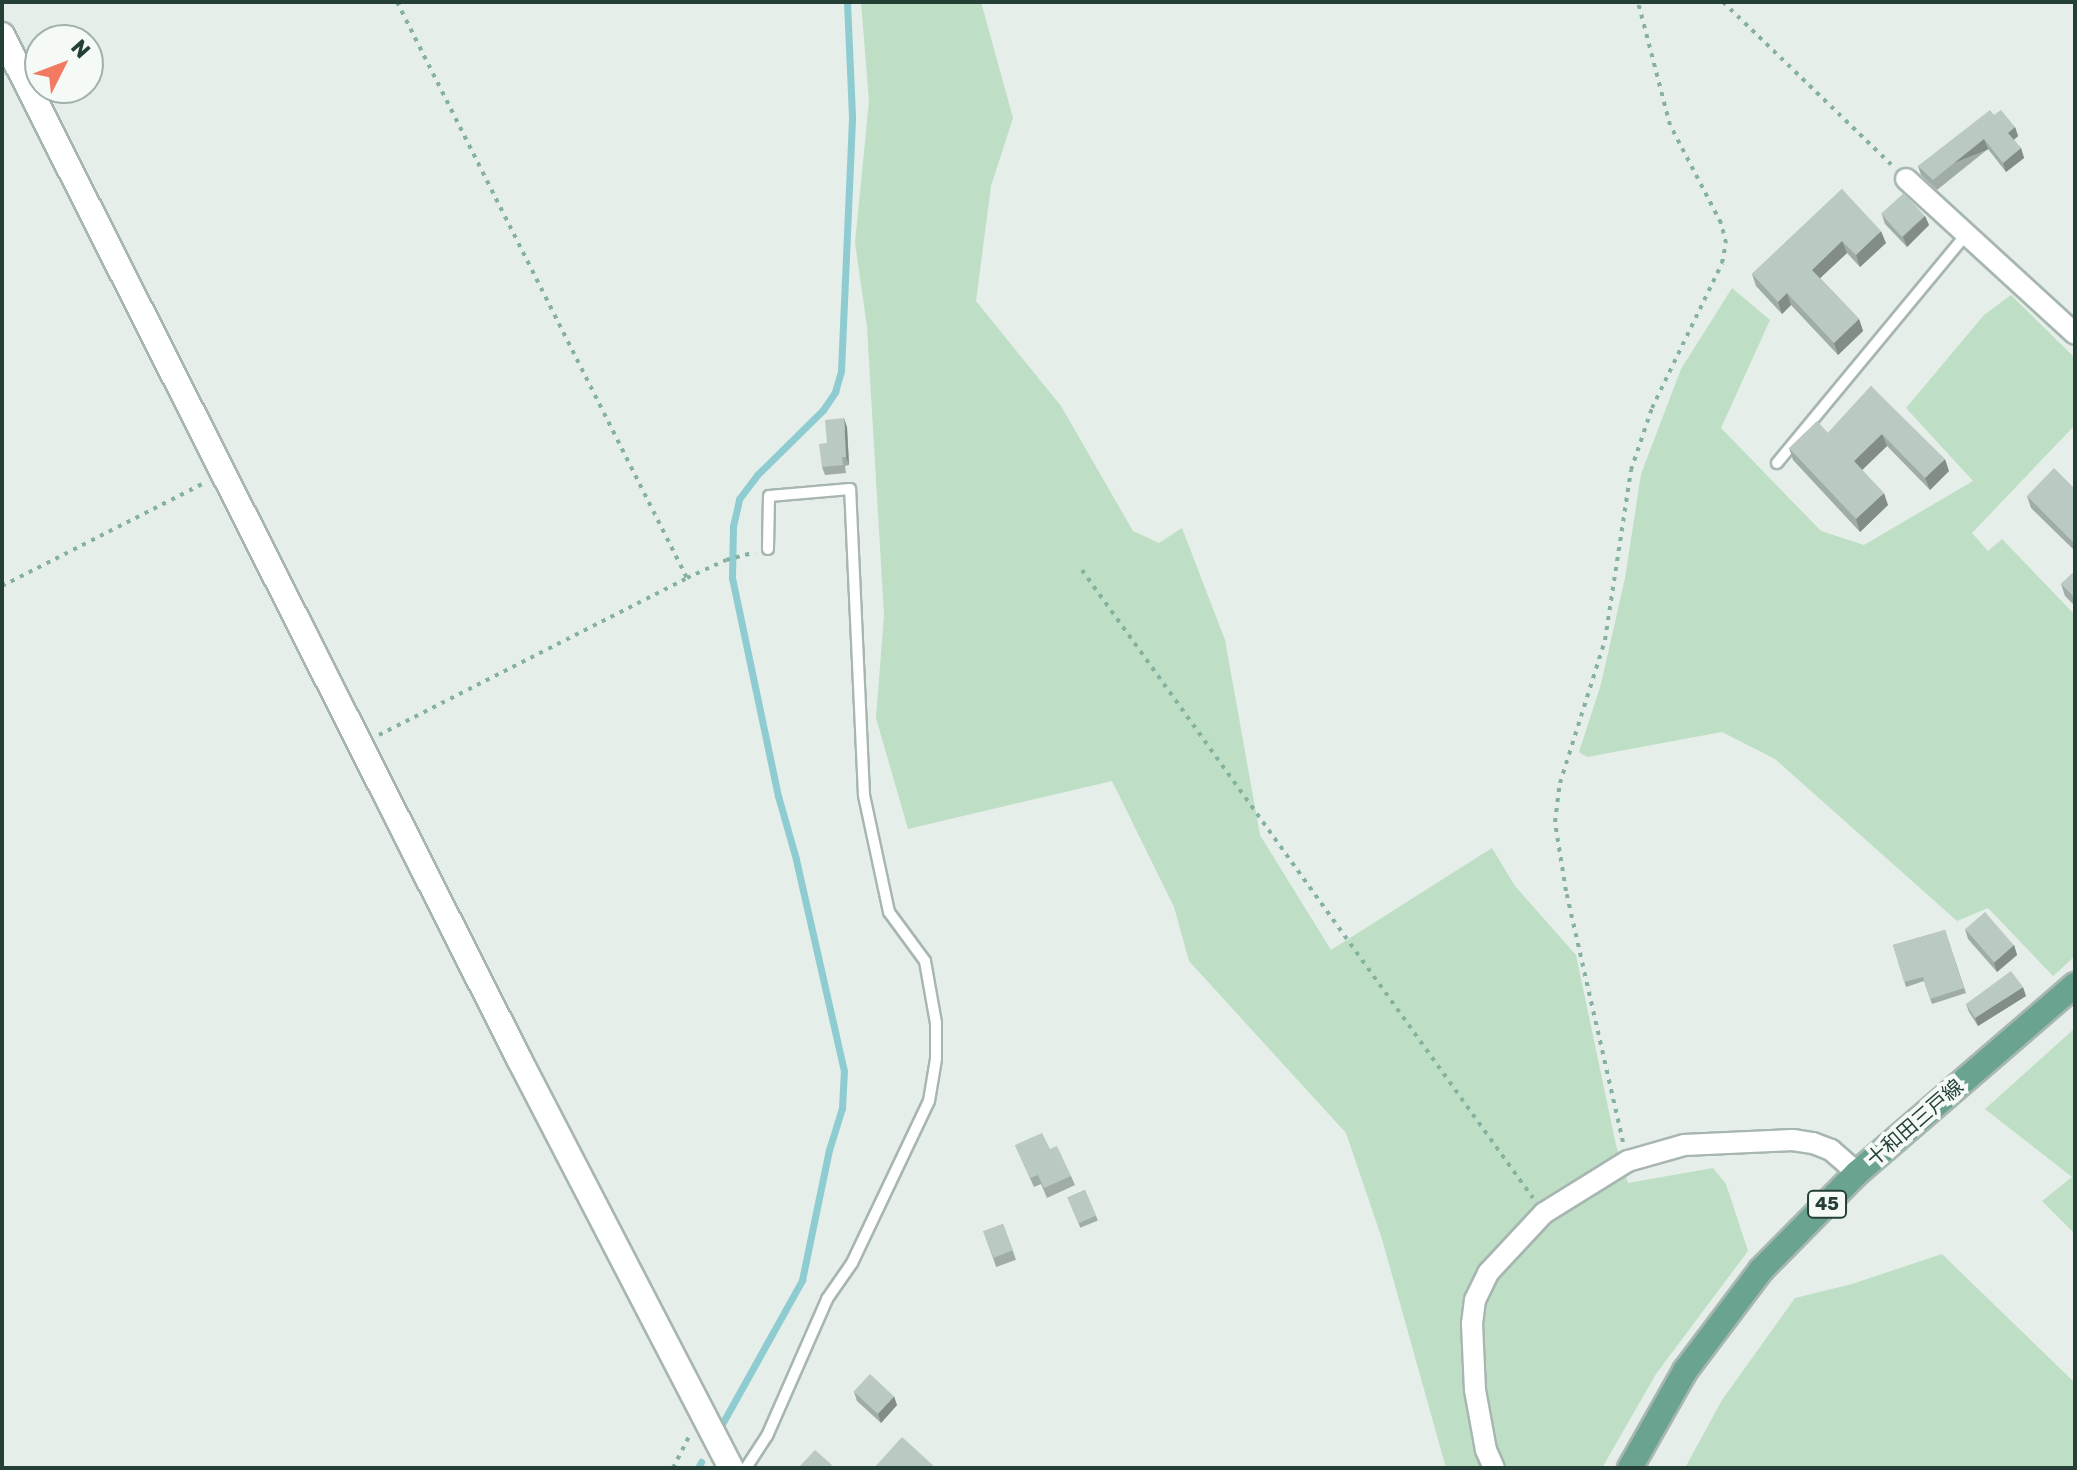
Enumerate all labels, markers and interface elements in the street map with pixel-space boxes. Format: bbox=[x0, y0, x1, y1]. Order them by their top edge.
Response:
north arrow bbox=[24, 24, 104, 104]
text: N bbox=[65, 34, 96, 64]
street label: 十和田三戸線 bbox=[1862, 1075, 1968, 1171]
road number: 45 bbox=[1807, 1190, 1847, 1218]

